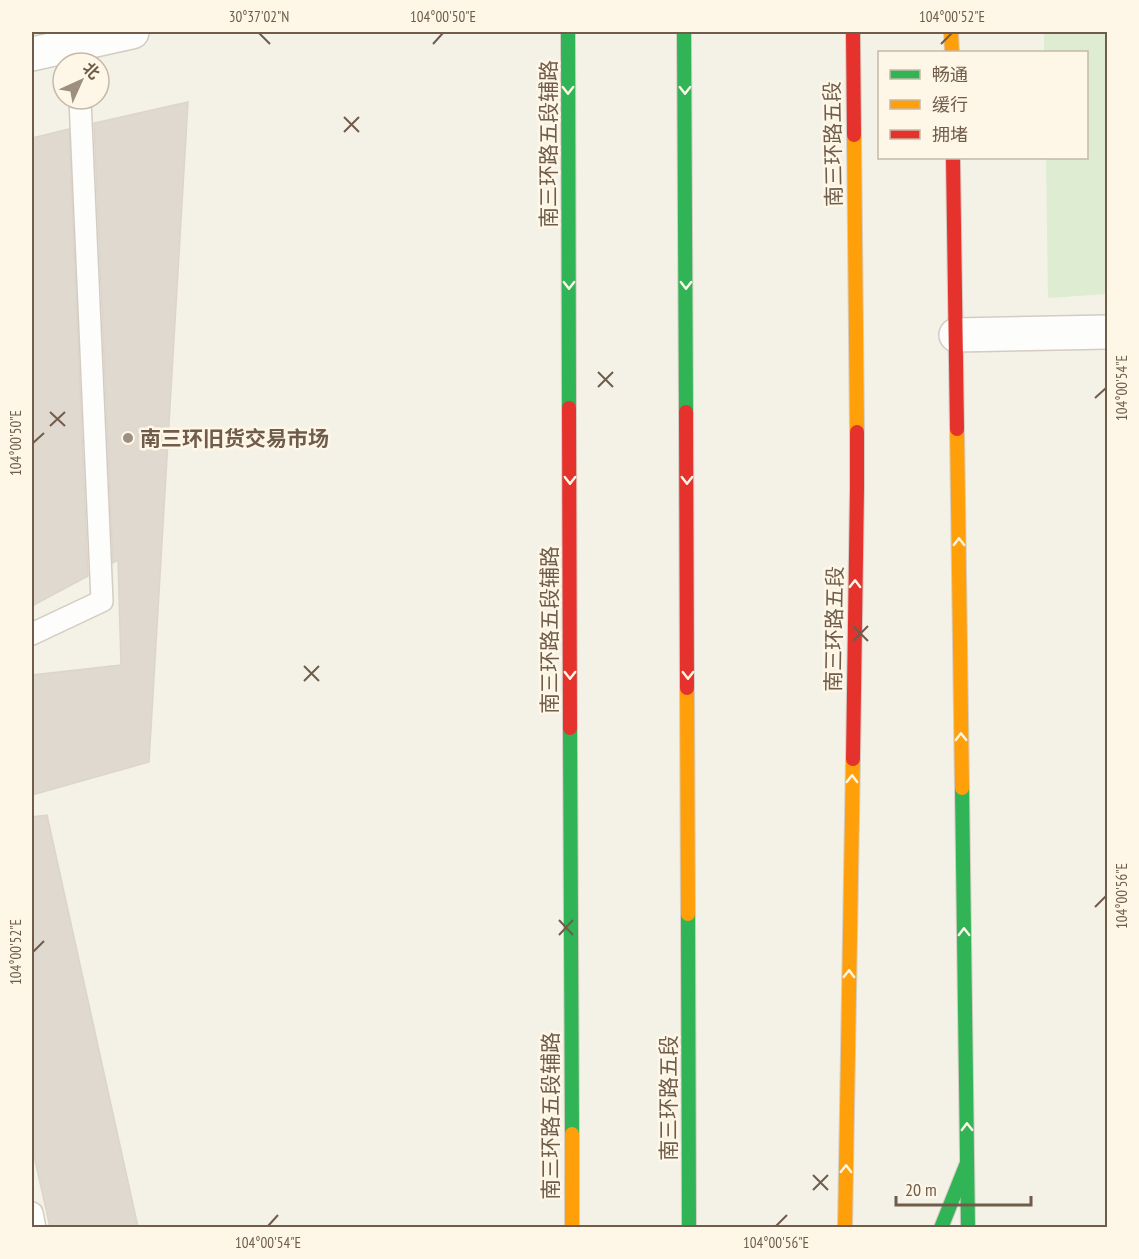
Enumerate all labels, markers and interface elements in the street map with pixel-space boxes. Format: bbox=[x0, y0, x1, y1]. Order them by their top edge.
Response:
text: 30°37'02"N bbox=[229, 7, 289, 26]
text: 104°00'50"E bbox=[410, 7, 476, 26]
text: 104°00'52"E bbox=[919, 7, 985, 26]
north arrow bbox=[51, 51, 111, 111]
legend bbox=[878, 51, 1088, 159]
text: 北 bbox=[79, 58, 104, 83]
street label: 南三环路五段辅路 bbox=[535, 60, 562, 228]
text: 畅通 bbox=[932, 63, 968, 86]
street label: 南三环路五段 bbox=[818, 81, 848, 207]
one-way arrow bbox=[562, 85, 574, 94]
one-way arrow bbox=[679, 85, 691, 94]
text: 缓行 bbox=[932, 93, 968, 116]
text: 拥堵 bbox=[932, 123, 968, 146]
one-way arrow bbox=[563, 280, 575, 289]
one-way arrow bbox=[680, 280, 692, 289]
text: 104°00'54"E bbox=[1112, 355, 1131, 421]
text: 104°00'50"E bbox=[6, 410, 25, 476]
place label: 南三环旧货交易市场 bbox=[140, 425, 329, 452]
marker: 南三环旧货交易市场 bbox=[121, 431, 135, 445]
one-way arrow bbox=[563, 475, 576, 484]
one-way arrow bbox=[681, 475, 693, 484]
one-way arrow bbox=[953, 538, 965, 547]
street label: 南三环路五段辅路 bbox=[536, 546, 563, 714]
street label: 南三环路五段 bbox=[819, 566, 849, 692]
one-way arrow bbox=[849, 580, 861, 589]
one-way arrow bbox=[564, 670, 576, 679]
one-way arrow bbox=[682, 670, 694, 679]
one-way arrow bbox=[955, 733, 968, 742]
one-way arrow bbox=[846, 775, 858, 784]
text: 104°00'56"E bbox=[1112, 863, 1131, 929]
text: 104°00'52"E bbox=[6, 919, 25, 985]
one-way arrow bbox=[958, 928, 970, 937]
one-way arrow bbox=[843, 970, 855, 979]
street label: 南三环路五段辅路 bbox=[537, 1032, 564, 1200]
street label: 南三环路五段 bbox=[655, 1035, 682, 1161]
one-way arrow bbox=[961, 1123, 973, 1132]
one-way arrow bbox=[840, 1165, 852, 1174]
scale bar bbox=[896, 1169, 1031, 1207]
text: 20 m bbox=[905, 1178, 937, 1201]
text: 104°00'54"E bbox=[235, 1233, 301, 1252]
text: 104°00'56"E bbox=[743, 1233, 809, 1252]

